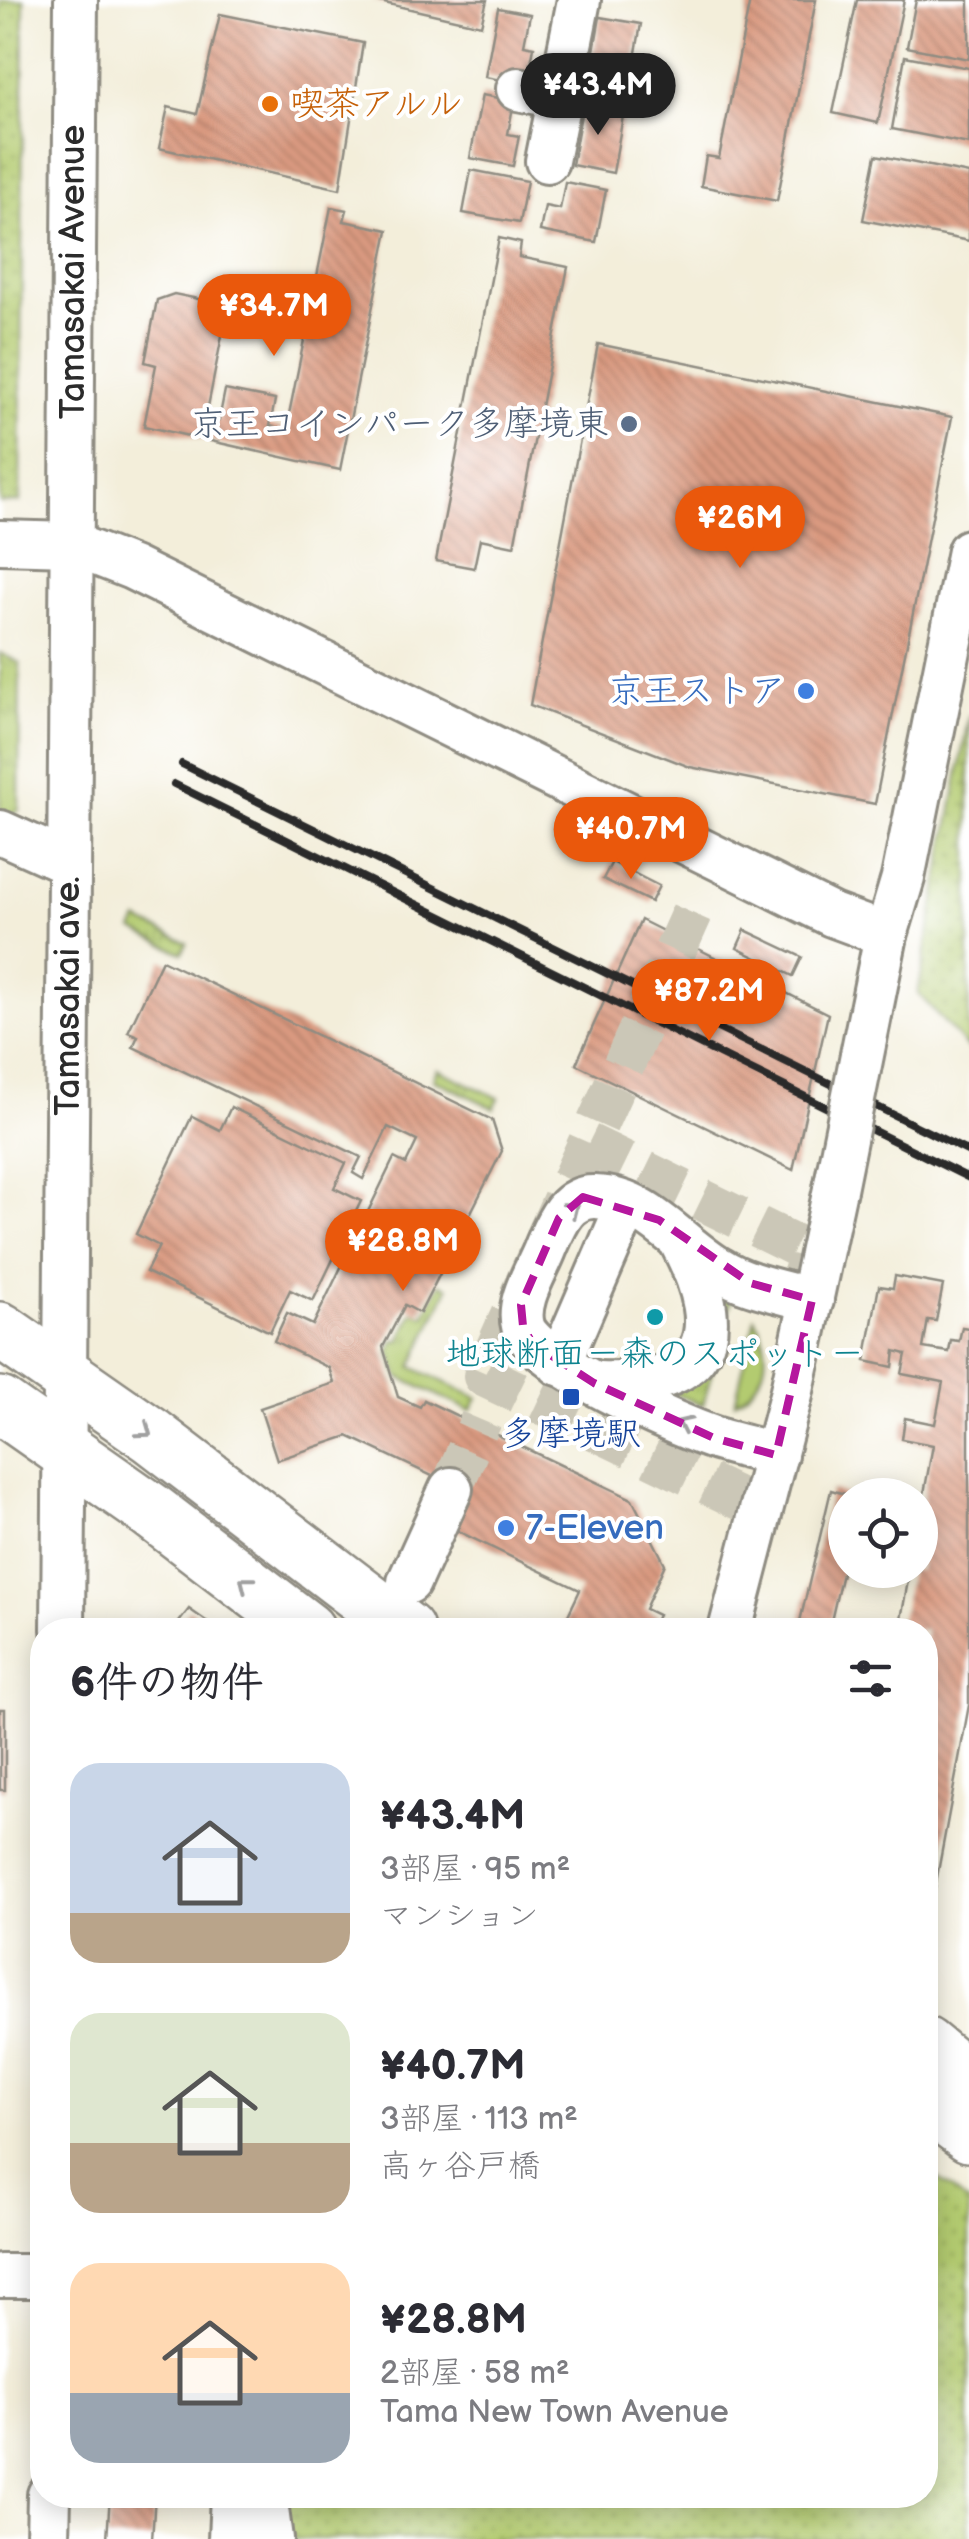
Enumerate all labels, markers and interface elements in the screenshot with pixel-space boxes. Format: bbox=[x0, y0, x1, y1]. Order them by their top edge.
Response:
pin: ¥43.4M bbox=[517, 53, 679, 138]
text: ¥43.4M bbox=[543, 66, 653, 105]
place label: 喫茶アルル bbox=[290, 83, 463, 126]
marker: 喫茶アルル bbox=[259, 93, 281, 115]
street label: Tamasakai Avenue bbox=[52, 125, 95, 419]
pin: ¥34.7M bbox=[193, 274, 355, 359]
text: ¥34.7M bbox=[219, 287, 329, 326]
place label: 京王コインパーク多摩境東 bbox=[190, 403, 609, 446]
marker: 京王コインパーク多摩境東 bbox=[618, 413, 640, 435]
pin: ¥26M bbox=[681, 486, 799, 571]
text: ¥26M bbox=[697, 499, 783, 538]
place label: 京王ストア bbox=[608, 670, 786, 713]
marker: 京王ストア bbox=[795, 680, 817, 702]
pin: ¥40.7M bbox=[550, 797, 712, 882]
text: ¥40.7M bbox=[576, 810, 686, 849]
street label: Tamasakai ave. bbox=[47, 876, 90, 1116]
pin: ¥87.2M bbox=[628, 959, 790, 1044]
text: ¥87.2M bbox=[654, 972, 764, 1011]
one-way arrow bbox=[561, 1202, 579, 1219]
pin: ¥28.8M bbox=[322, 1209, 484, 1294]
text: ¥28.8M bbox=[347, 1222, 459, 1261]
marker: 地球断面－森のスポット－ bbox=[644, 1306, 666, 1328]
place label: 地球断面－森のスポット－ bbox=[445, 1333, 865, 1376]
marker: 多摩境駅 bbox=[560, 1386, 582, 1408]
place label: 多摩境駅 bbox=[501, 1413, 641, 1456]
one-way arrow bbox=[676, 1416, 694, 1436]
one-way arrow bbox=[134, 1419, 152, 1437]
map controls bbox=[828, 1478, 938, 1588]
button: locate bbox=[828, 1478, 938, 1588]
place label: 7-Eleven bbox=[526, 1507, 664, 1550]
marker: 7-Eleven bbox=[495, 1517, 517, 1539]
one-way arrow bbox=[239, 1577, 257, 1594]
icon: filters bbox=[843, 1651, 898, 1706]
text: 6件の物件 bbox=[70, 1658, 263, 1709]
text: ¥43.4M bbox=[380, 1791, 525, 1842]
icon: home bbox=[150, 1803, 270, 1923]
text: 3部屋 · 95 m² bbox=[380, 1850, 570, 1889]
text: マンション bbox=[380, 1897, 539, 1936]
text: ¥40.7M bbox=[380, 2041, 525, 2092]
icon: home bbox=[150, 2053, 270, 2173]
text: 3部屋 · 113 m² bbox=[380, 2100, 578, 2139]
text: 高ヶ谷戸橋 bbox=[380, 2147, 540, 2186]
text: ¥28.8M bbox=[380, 2295, 527, 2346]
icon: home bbox=[150, 2303, 270, 2423]
text: 2部屋 · 58 m² bbox=[380, 2354, 570, 2393]
text: Tama New Town Avenue bbox=[380, 2393, 729, 2432]

